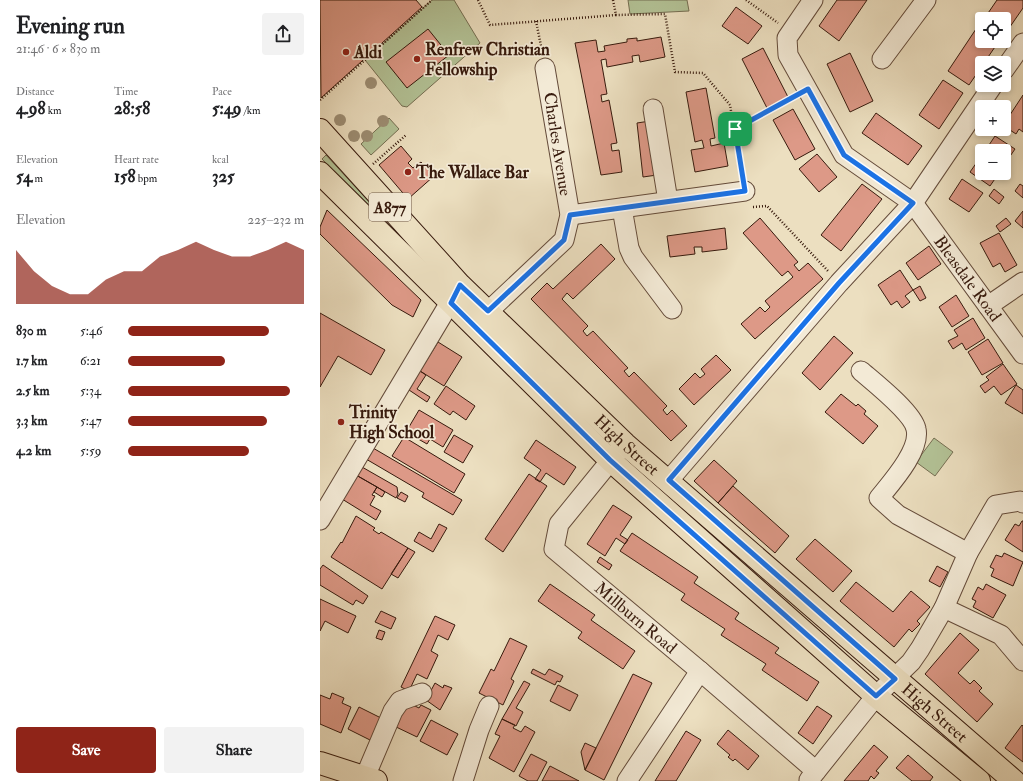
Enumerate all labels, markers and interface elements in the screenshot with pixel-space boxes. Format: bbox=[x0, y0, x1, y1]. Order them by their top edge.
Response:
text: Evening run bbox=[16, 12, 125, 40]
map controls bbox=[975, 12, 1011, 180]
button: locate bbox=[975, 12, 1011, 48]
button: share bbox=[262, 13, 304, 55]
place label: Renfrew Christian Fellowship bbox=[425, 39, 550, 81]
text: 21:46 · 6 × 830 m bbox=[16, 41, 100, 57]
place label: Aldi bbox=[353, 42, 382, 63]
marker: Aldi bbox=[341, 47, 351, 57]
marker: Renfrew Christian Fellowship bbox=[412, 54, 422, 64]
button: layers bbox=[975, 56, 1011, 92]
text: Distance bbox=[16, 85, 54, 98]
text: Time bbox=[114, 85, 138, 98]
text: Pace bbox=[212, 85, 232, 98]
street label: Charles Avenue bbox=[539, 91, 576, 197]
text: 4.98 bbox=[16, 98, 46, 119]
text: 28:58 bbox=[114, 98, 150, 119]
text: 5:49 bbox=[212, 98, 242, 119]
button: + bbox=[975, 100, 1011, 136]
text: km bbox=[46, 104, 62, 117]
text: /km bbox=[242, 104, 261, 117]
pin bbox=[718, 112, 752, 146]
icon: arrive bbox=[724, 118, 746, 140]
button: − bbox=[975, 144, 1011, 180]
text: Elevation bbox=[16, 153, 58, 166]
text: Heart rate bbox=[114, 153, 159, 166]
text: kcal bbox=[212, 153, 229, 166]
place label: The Wallace Bar bbox=[415, 162, 529, 183]
text: 54 bbox=[16, 166, 32, 187]
text: 158 bbox=[114, 166, 135, 187]
text: 325 bbox=[212, 166, 235, 187]
marker: The Wallace Bar bbox=[403, 167, 413, 177]
text: m bbox=[32, 172, 43, 185]
text: bpm bbox=[135, 172, 157, 185]
road number: A877 bbox=[369, 193, 411, 221]
text: Elevation bbox=[16, 212, 66, 228]
text: 225–232 m bbox=[248, 212, 304, 228]
street label: Bleasdale Road bbox=[929, 232, 1006, 326]
text: 830 m bbox=[16, 323, 47, 339]
text: 5:46 bbox=[80, 323, 103, 339]
text: 1.7 km bbox=[16, 353, 48, 369]
text: 6:21 bbox=[80, 353, 101, 369]
text: 2.5 km bbox=[16, 383, 50, 399]
text: 5:34 bbox=[80, 383, 101, 399]
place label: Trinity High School bbox=[348, 402, 435, 444]
street label: High Street bbox=[590, 410, 664, 480]
text: 3.3 km bbox=[16, 413, 48, 429]
text: 5:47 bbox=[80, 413, 102, 429]
marker: Trinity High School bbox=[336, 417, 346, 427]
text: 4.2 km bbox=[16, 443, 51, 459]
text: 5:59 bbox=[80, 443, 101, 459]
street label: Millburn Road bbox=[590, 577, 682, 659]
street label: High Street bbox=[897, 679, 972, 747]
button: Save bbox=[16, 727, 156, 773]
button: Share bbox=[164, 727, 304, 773]

